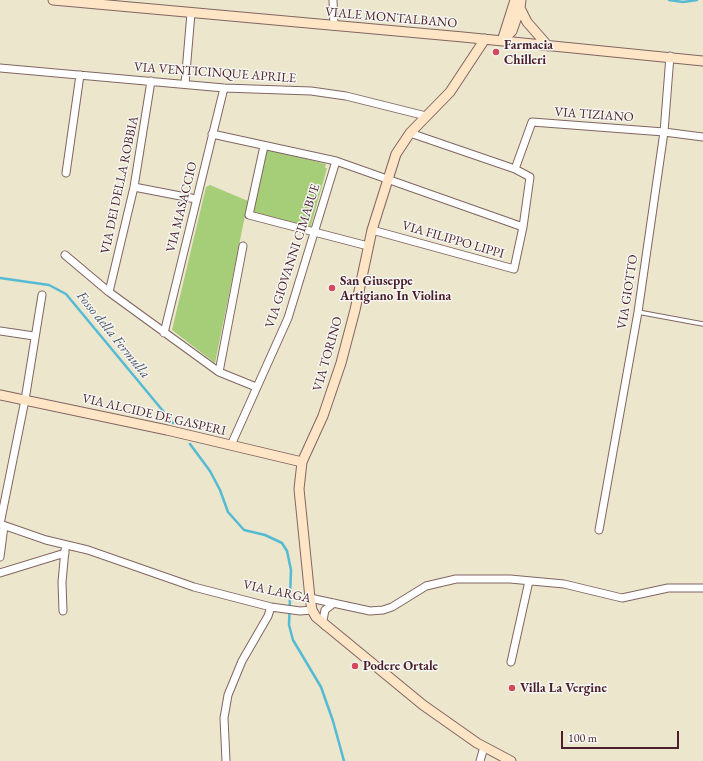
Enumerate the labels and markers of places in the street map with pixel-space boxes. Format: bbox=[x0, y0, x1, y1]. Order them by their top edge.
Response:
place label: Farmacia Chilleri bbox=[504, 37, 553, 68]
marker: Farmacia Chilleri bbox=[491, 47, 501, 57]
place label: San Giuseppe Artigiano In Violina bbox=[340, 273, 451, 304]
marker: San Giuseppe Artigiano In Violina bbox=[327, 283, 337, 293]
place label: Podere Ortale bbox=[363, 658, 438, 674]
marker: Podere Ortale bbox=[350, 661, 360, 671]
place label: Villa La Vergine bbox=[520, 680, 607, 696]
marker: Villa La Vergine bbox=[507, 683, 517, 693]

